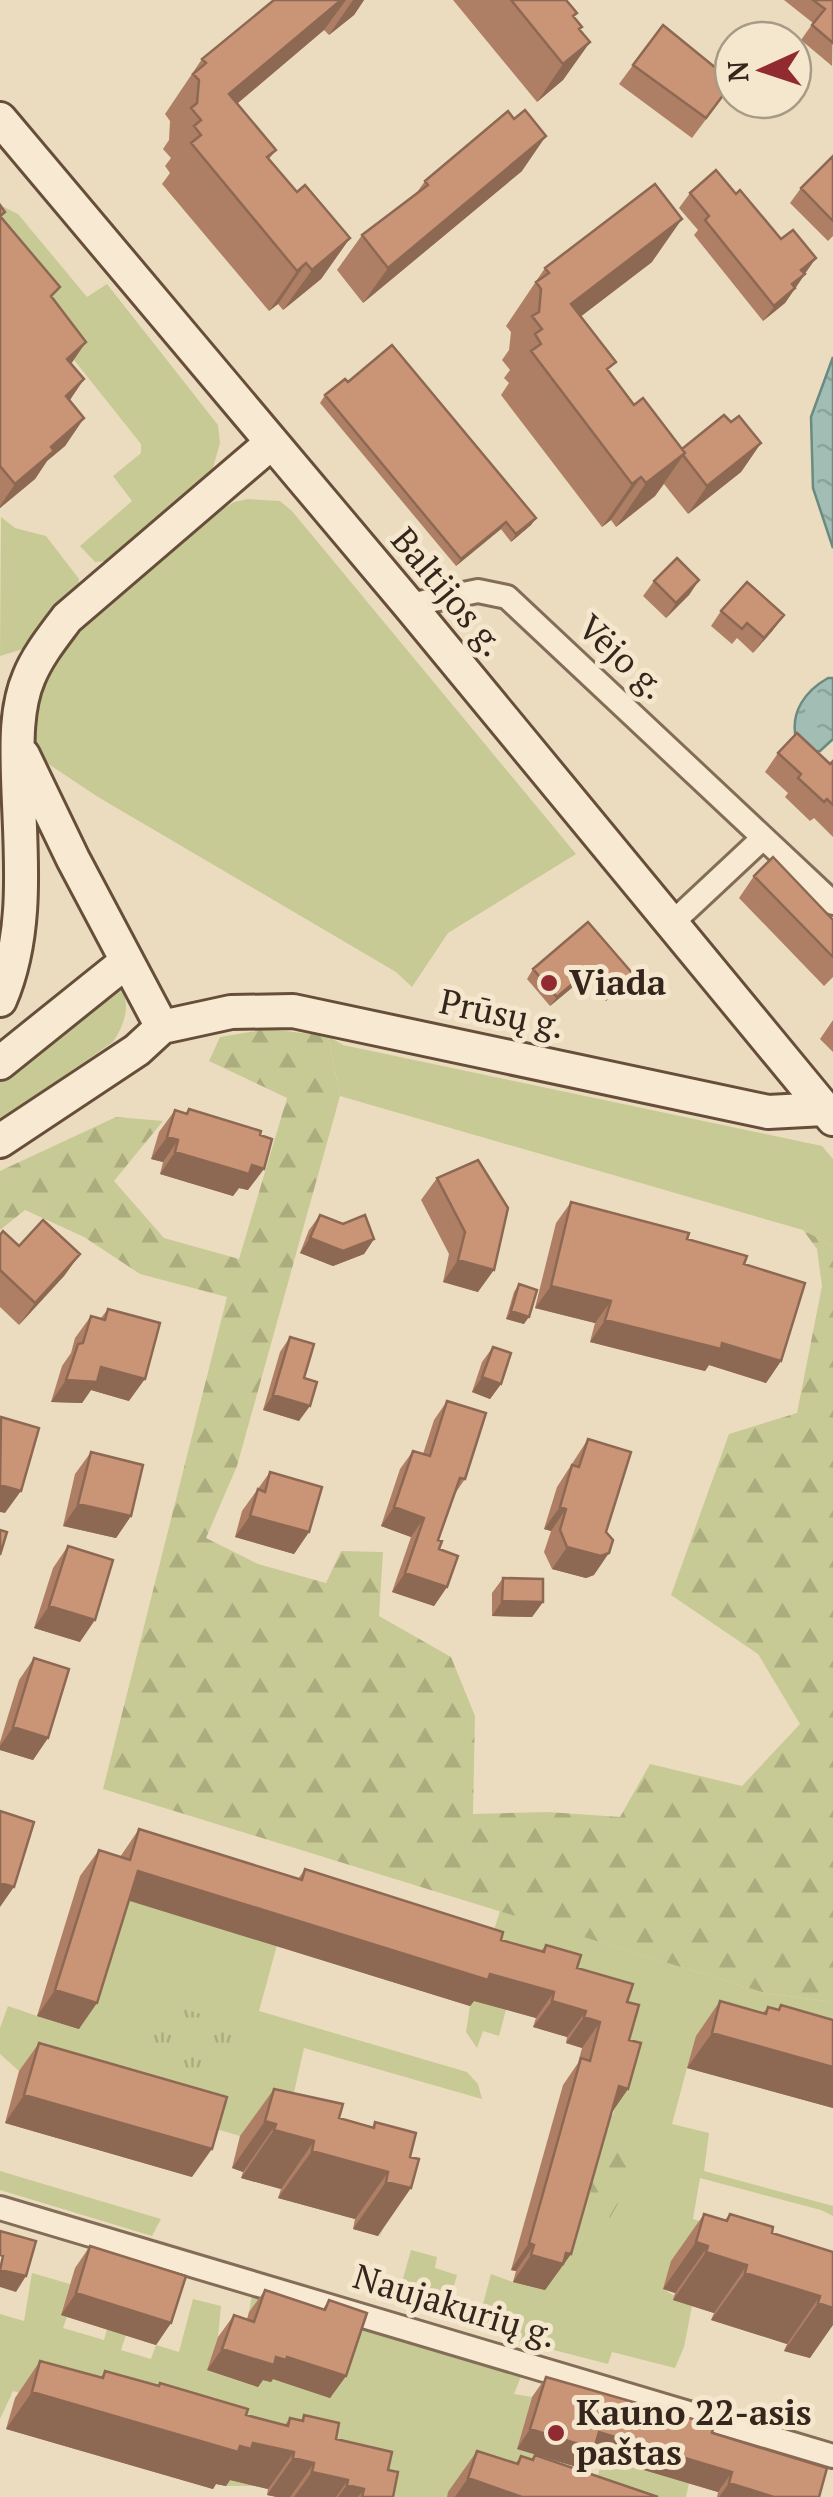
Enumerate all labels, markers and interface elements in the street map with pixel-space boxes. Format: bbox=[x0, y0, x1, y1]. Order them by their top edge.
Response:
north arrow bbox=[713, 20, 813, 120]
text: N bbox=[719, 60, 757, 83]
street label: Baltijos g. bbox=[381, 517, 516, 665]
street label: Vėjo g. bbox=[569, 604, 677, 709]
place label: Viada bbox=[569, 959, 666, 1005]
marker: Viada bbox=[538, 972, 560, 994]
street label: Prūsų g. bbox=[436, 977, 569, 1049]
street label: Naujakurių g. bbox=[348, 2252, 562, 2358]
place label: Kauno 22-asis paštas bbox=[576, 2389, 812, 2475]
marker: Kauno 22-asis paštas bbox=[545, 2422, 567, 2444]

